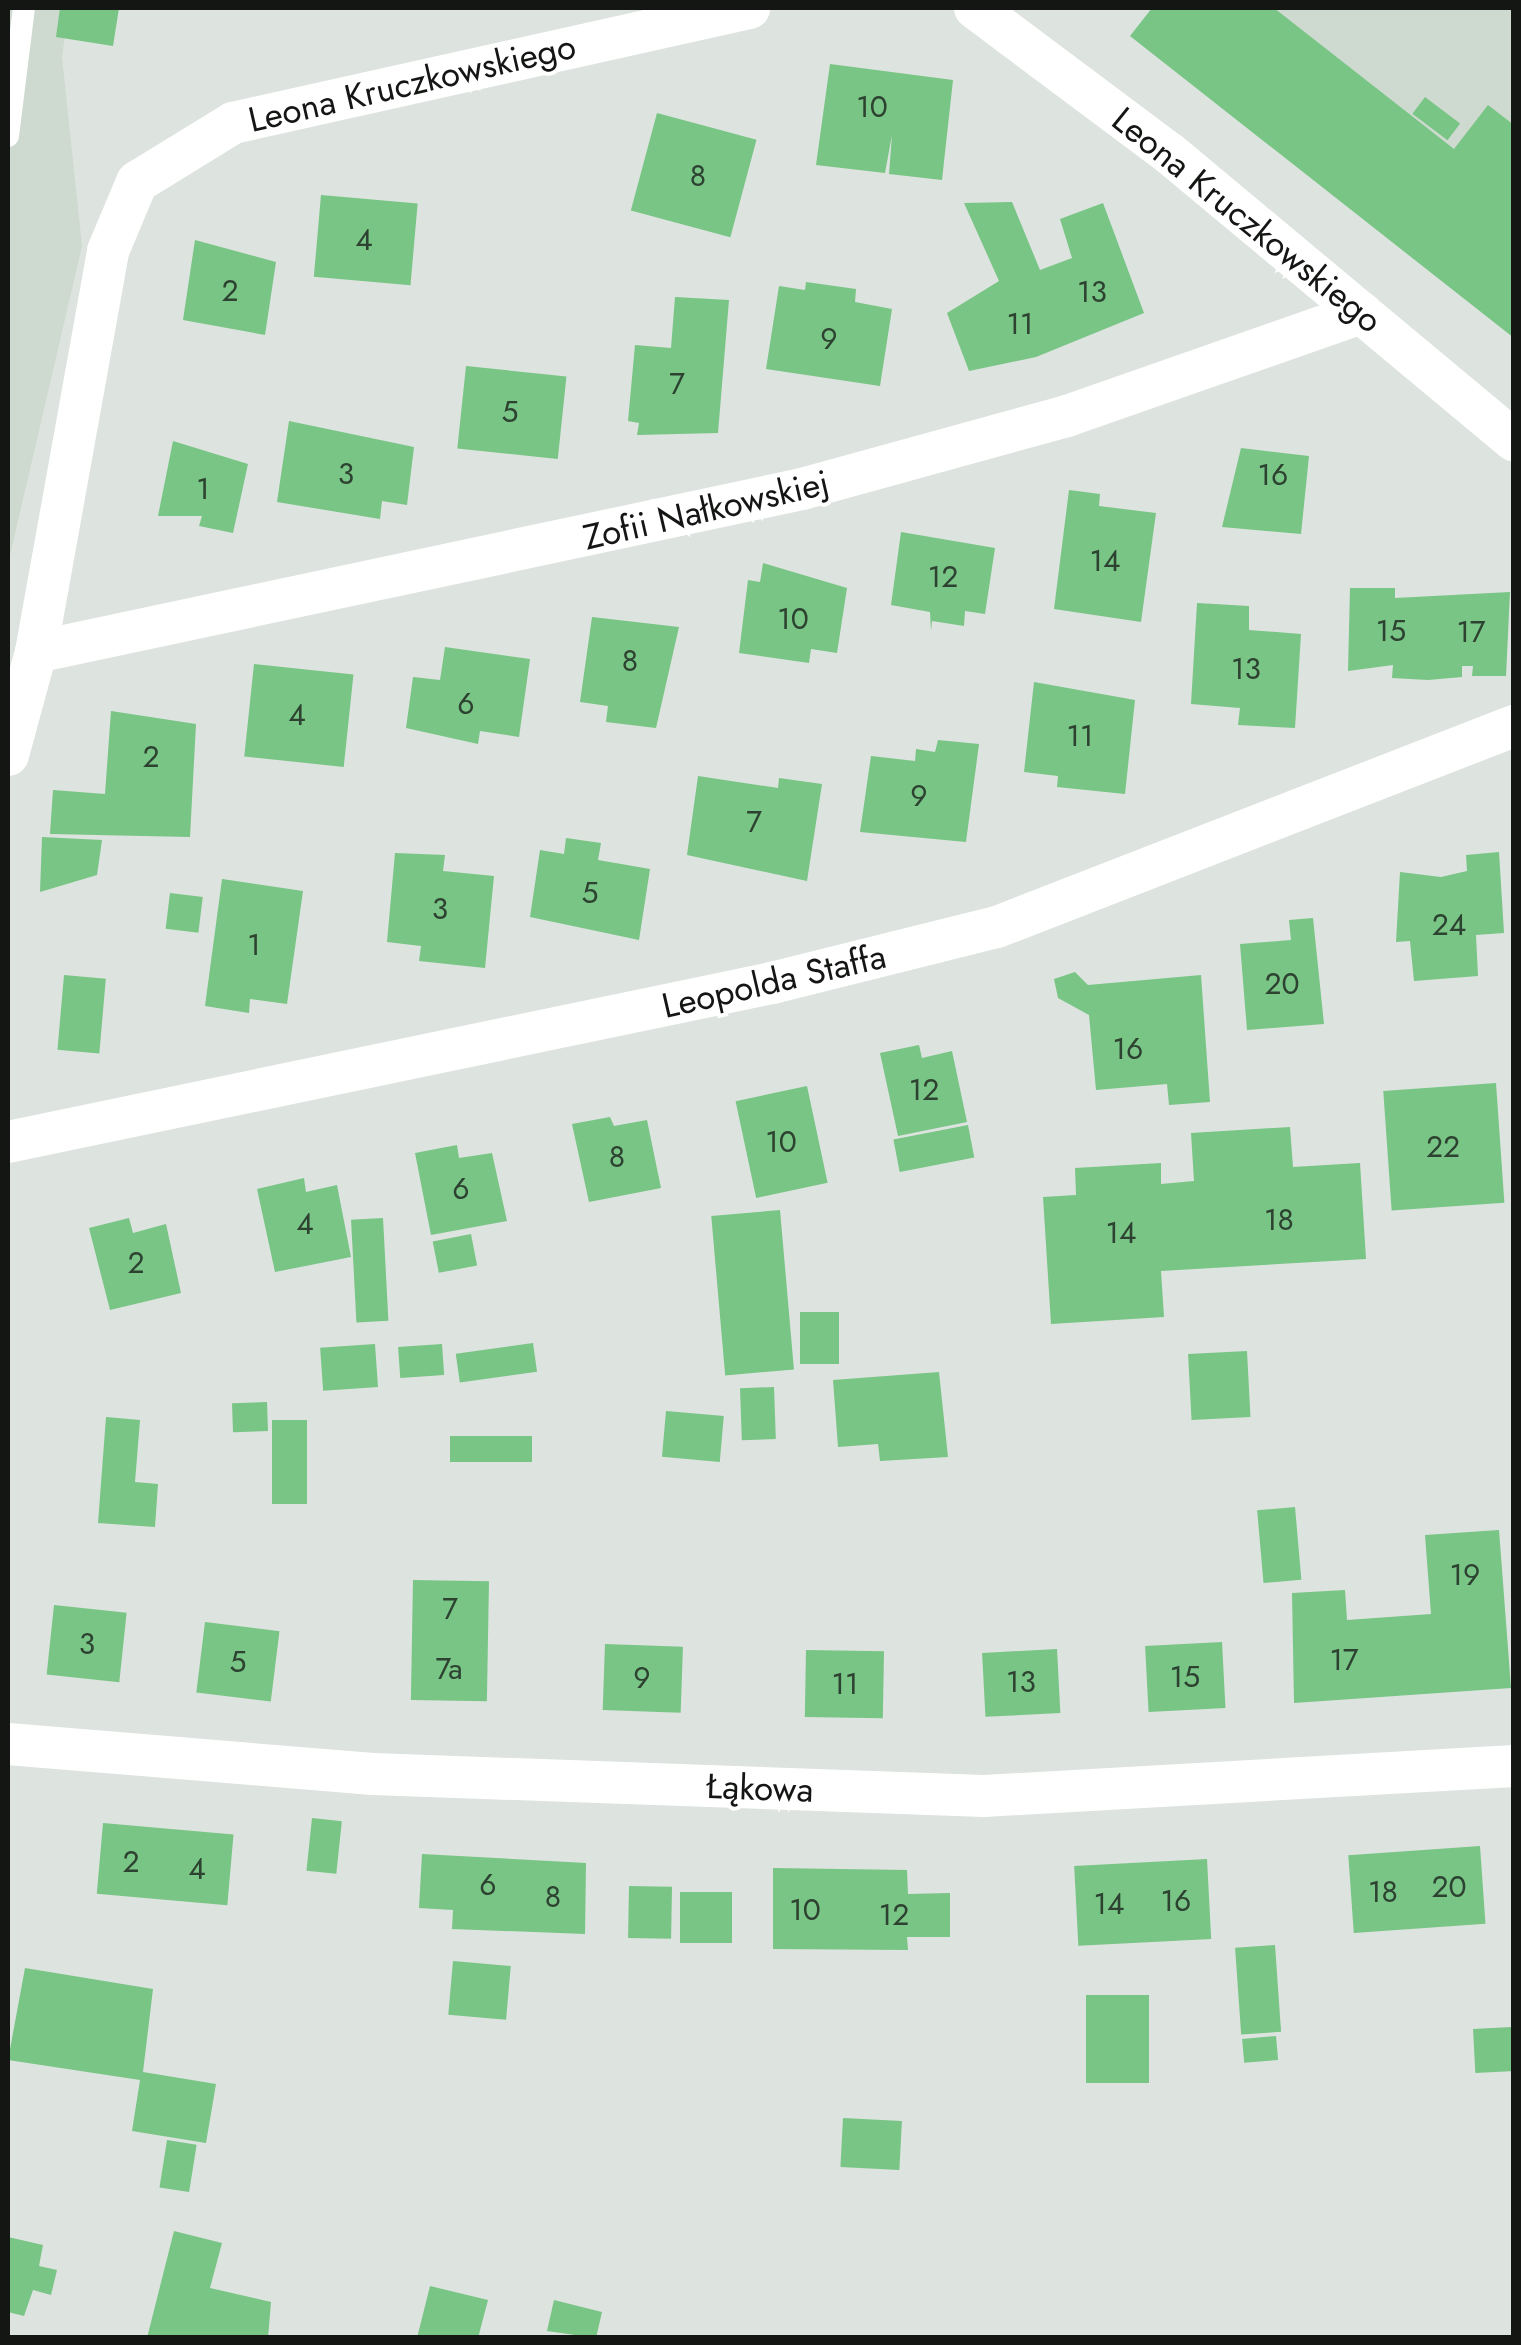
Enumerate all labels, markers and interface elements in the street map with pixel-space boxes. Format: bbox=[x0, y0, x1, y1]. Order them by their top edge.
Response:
street label: Leona Kruczkowskiego bbox=[244, 25, 580, 141]
house number: 10 bbox=[856, 89, 888, 125]
street label: Leona Kruczkowskiego bbox=[1104, 98, 1390, 342]
house number: 8 bbox=[690, 158, 706, 194]
house number: 4 bbox=[355, 222, 373, 258]
house number: 2 bbox=[221, 273, 239, 309]
house number: 13 bbox=[1077, 274, 1107, 310]
house number: 11 bbox=[1007, 306, 1033, 342]
house number: 9 bbox=[820, 321, 838, 357]
house number: 7 bbox=[669, 366, 685, 402]
house number: 5 bbox=[502, 394, 518, 430]
house number: 3 bbox=[338, 456, 354, 492]
house number: 16 bbox=[1258, 457, 1288, 493]
street label: Zofii Nałkowskiej bbox=[579, 461, 833, 559]
house number: 1 bbox=[196, 471, 210, 507]
house number: 14 bbox=[1090, 543, 1120, 579]
house number: 12 bbox=[928, 559, 958, 595]
house number: 10 bbox=[777, 601, 809, 637]
house number: 15 bbox=[1376, 613, 1406, 649]
house number: 17 bbox=[1456, 614, 1486, 650]
house number: 8 bbox=[622, 643, 638, 679]
house number: 13 bbox=[1231, 651, 1261, 687]
house number: 6 bbox=[457, 686, 475, 722]
house number: 4 bbox=[288, 697, 306, 733]
house number: 11 bbox=[1067, 718, 1093, 754]
house number: 2 bbox=[142, 739, 160, 775]
house number: 9 bbox=[910, 778, 928, 814]
house number: 7 bbox=[746, 804, 762, 840]
house number: 5 bbox=[582, 875, 598, 911]
house number: 3 bbox=[432, 891, 448, 927]
house number: 24 bbox=[1432, 907, 1466, 943]
house number: 1 bbox=[247, 927, 261, 963]
street label: Leopolda Staffa bbox=[658, 935, 890, 1027]
house number: 20 bbox=[1264, 966, 1300, 1002]
house number: 16 bbox=[1113, 1031, 1143, 1067]
house number: 12 bbox=[909, 1072, 939, 1108]
house number: 10 bbox=[765, 1124, 797, 1160]
house number: 22 bbox=[1426, 1129, 1460, 1165]
house number: 8 bbox=[609, 1139, 625, 1175]
house number: 6 bbox=[452, 1171, 470, 1207]
house number: 18 bbox=[1264, 1202, 1294, 1238]
house number: 4 bbox=[296, 1206, 314, 1242]
house number: 14 bbox=[1106, 1215, 1136, 1251]
house number: 2 bbox=[127, 1245, 145, 1281]
house number: 19 bbox=[1450, 1557, 1480, 1593]
house number: 7 bbox=[442, 1591, 458, 1627]
house number: 3 bbox=[79, 1626, 95, 1662]
house number: 17 bbox=[1329, 1642, 1359, 1678]
house number: 5 bbox=[230, 1644, 246, 1680]
house number: 7a bbox=[435, 1651, 463, 1687]
house number: 15 bbox=[1170, 1659, 1200, 1695]
house number: 9 bbox=[633, 1660, 651, 1696]
house number: 13 bbox=[1006, 1664, 1036, 1700]
house number: 11 bbox=[832, 1666, 858, 1702]
street label: Łąkowa bbox=[706, 1765, 814, 1811]
house number: 2 bbox=[122, 1844, 140, 1880]
house number: 4 bbox=[188, 1851, 206, 1887]
house number: 6 bbox=[479, 1867, 497, 1903]
house number: 20 bbox=[1431, 1869, 1467, 1905]
house number: 18 bbox=[1368, 1874, 1398, 1910]
house number: 8 bbox=[545, 1879, 561, 1915]
house number: 16 bbox=[1161, 1883, 1191, 1919]
house number: 14 bbox=[1094, 1886, 1124, 1922]
house number: 10 bbox=[789, 1892, 821, 1928]
house number: 12 bbox=[879, 1897, 909, 1933]

